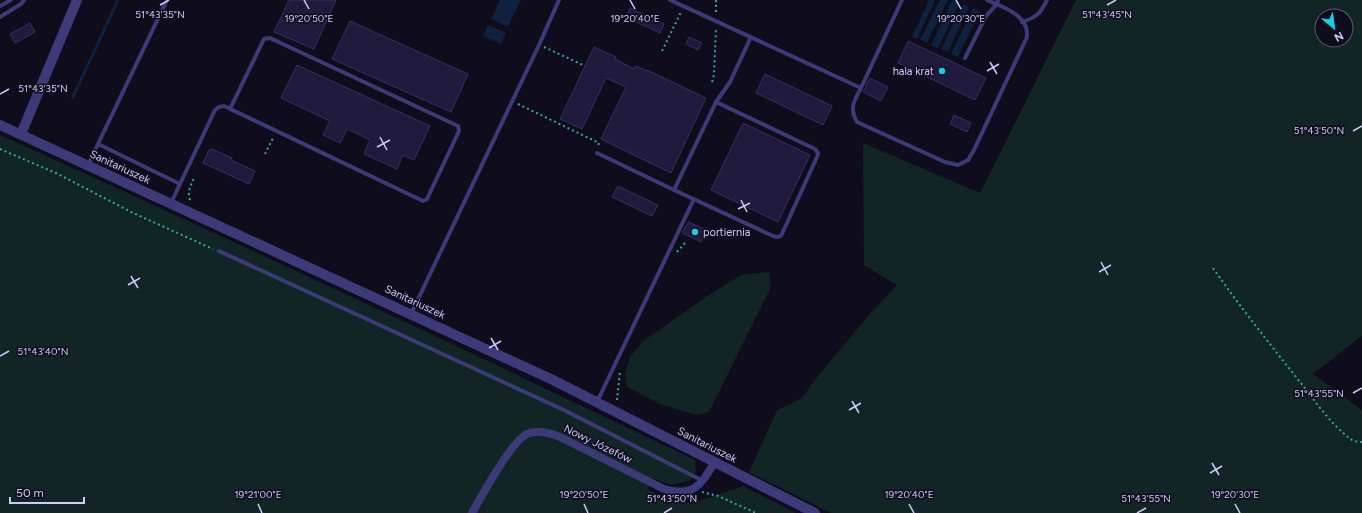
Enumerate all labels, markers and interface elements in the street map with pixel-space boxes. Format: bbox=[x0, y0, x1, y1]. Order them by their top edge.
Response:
text: 51°43'35"N bbox=[135, 8, 185, 21]
text: 51°43'45"N bbox=[1082, 8, 1132, 21]
north arrow bbox=[1314, 8, 1354, 48]
text: 19°20'50"E bbox=[285, 12, 333, 25]
text: 19°20'40"E bbox=[610, 12, 660, 25]
text: 19°20'30"E bbox=[937, 12, 985, 25]
text: N bbox=[1332, 29, 1345, 44]
place label: hala krat bbox=[893, 65, 934, 78]
marker: hala krat bbox=[937, 66, 947, 76]
text: 51°43'35"N bbox=[18, 82, 68, 95]
text: 51°43'50"N bbox=[1294, 124, 1344, 137]
street label: Sanitariuszek bbox=[88, 147, 153, 187]
place label: portiernia bbox=[703, 226, 750, 239]
marker: portiernia bbox=[690, 227, 700, 237]
street label: Sanitariuszek bbox=[383, 282, 448, 322]
text: 51°43'40"N bbox=[18, 345, 68, 358]
text: 51°43'55"N bbox=[1294, 387, 1344, 400]
street label: Nowy Józefów bbox=[562, 422, 635, 466]
street label: Sanitariuszek bbox=[675, 424, 740, 466]
scale bar bbox=[10, 479, 84, 505]
text: 50 m bbox=[16, 486, 44, 500]
text: 19°21'00"E bbox=[234, 488, 282, 501]
text: 19°20'50"E bbox=[560, 488, 608, 501]
text: 19°20'40"E bbox=[884, 488, 934, 501]
text: 19°20'30"E bbox=[1211, 488, 1259, 501]
text: 51°43'50"N bbox=[647, 492, 697, 505]
text: 51°43'55"N bbox=[1121, 492, 1171, 505]

